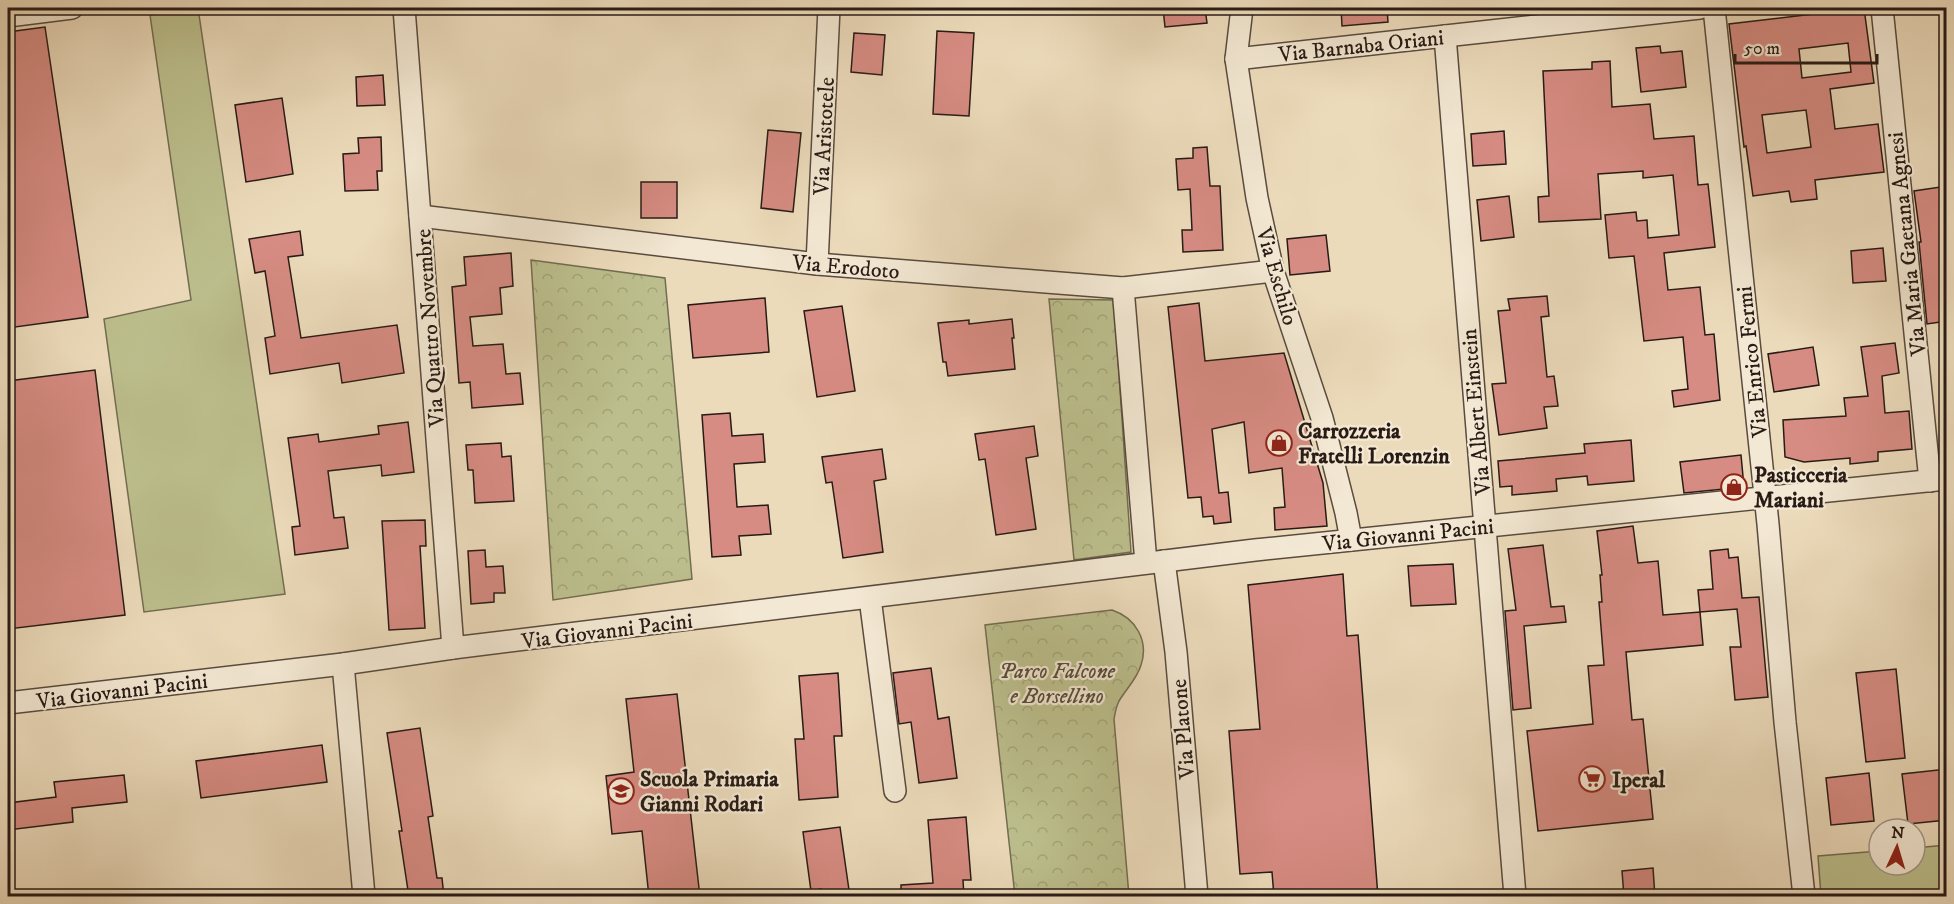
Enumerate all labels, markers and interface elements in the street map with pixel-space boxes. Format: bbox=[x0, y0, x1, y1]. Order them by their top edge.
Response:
street label: Via Barnaba Oriani bbox=[1276, 24, 1445, 69]
scale bar bbox=[1735, 27, 1878, 65]
text: 50 m bbox=[1744, 38, 1780, 60]
street label: Via Aristotele bbox=[808, 76, 841, 197]
street label: Via Maria Gaetana Agnesi bbox=[1882, 131, 1933, 358]
street label: Via Eschilo bbox=[1249, 224, 1303, 328]
street label: Via Quattro Novembre bbox=[410, 228, 451, 429]
street label: Via Erodoto bbox=[790, 249, 901, 286]
street label: Via Enrico Fermi bbox=[1731, 285, 1774, 440]
street label: Via Albert Einstein bbox=[1456, 327, 1497, 497]
place label: Carrozzeria Fratelli Lorenzin bbox=[1298, 418, 1450, 470]
shop icon: Carrozzeria Fratelli Lorenzin bbox=[1264, 428, 1294, 458]
place label: Pasticceria Mariani bbox=[1754, 462, 1848, 514]
shop icon: Pasticceria Mariani bbox=[1719, 472, 1749, 502]
street label: Via Giovanni Pacini bbox=[1320, 513, 1495, 558]
street label: Via Giovanni Pacini bbox=[519, 608, 694, 655]
park label: Parco Falcone e Borsellino bbox=[999, 658, 1116, 710]
street label: Via Giovanni Pacini bbox=[34, 668, 209, 715]
street label: Via Platone bbox=[1166, 678, 1201, 781]
supermarket icon: Iperal bbox=[1577, 764, 1607, 794]
place label: Scuola Primaria Gianni Rodari bbox=[640, 766, 779, 818]
place label: Iperal bbox=[1612, 767, 1666, 794]
school or university icon: Scuola Primaria Gianni Rodari bbox=[606, 776, 636, 806]
north arrow bbox=[1867, 817, 1927, 877]
text: N bbox=[1891, 823, 1905, 843]

